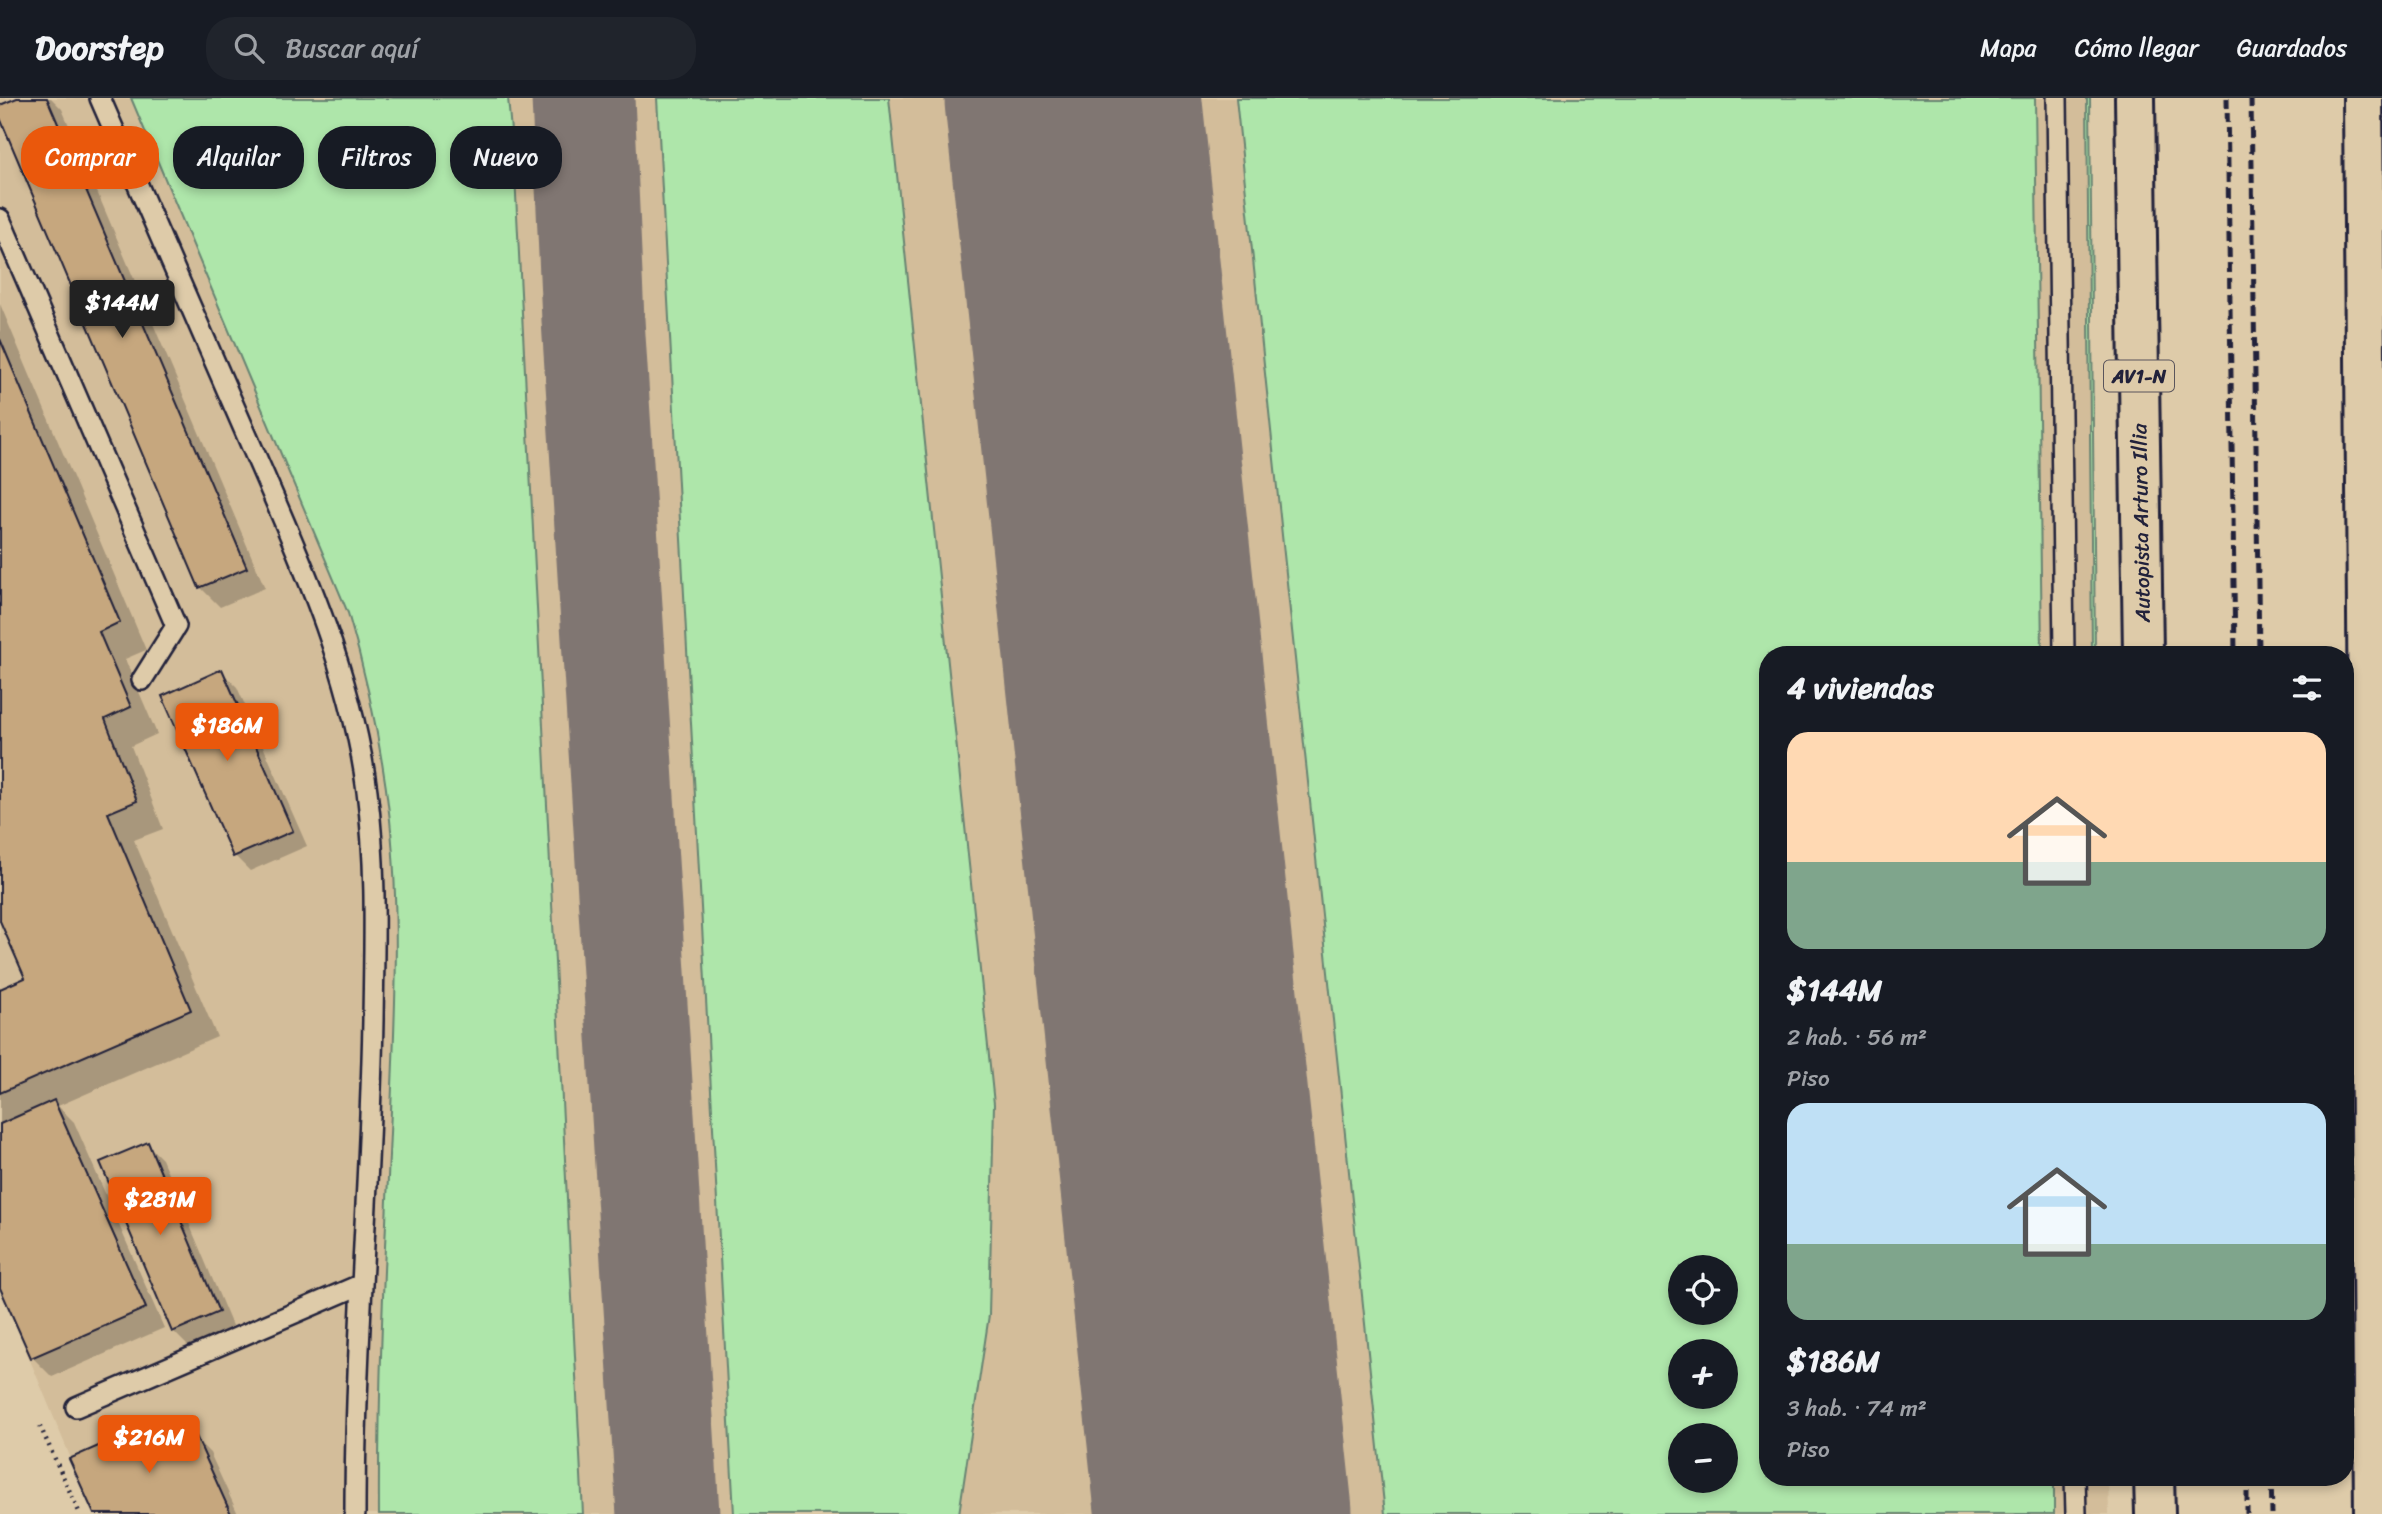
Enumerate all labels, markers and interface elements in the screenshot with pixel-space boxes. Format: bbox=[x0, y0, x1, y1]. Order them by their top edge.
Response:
search box bbox=[206, 17, 696, 80]
text: Doorstep bbox=[35, 19, 164, 77]
text: Buscar aquí bbox=[286, 25, 418, 71]
text: Mapa bbox=[1980, 27, 2037, 69]
text: Cómo llegar bbox=[2075, 27, 2199, 69]
text: Guardados bbox=[2237, 27, 2347, 69]
icon: search bbox=[230, 29, 268, 67]
chip: Comprar bbox=[21, 126, 159, 189]
chip: Alquilar bbox=[173, 126, 304, 189]
chip: Filtros bbox=[318, 126, 436, 189]
chip: Nuevo bbox=[450, 126, 562, 189]
pin: $144M bbox=[73, 280, 171, 340]
text: $144M bbox=[86, 282, 158, 323]
road number: AV1-N bbox=[2104, 360, 2174, 392]
street label: Autopista Arturo Illia bbox=[2120, 423, 2162, 624]
text: 4 viviendas bbox=[1787, 661, 1933, 715]
icon: filters bbox=[2288, 669, 2326, 707]
pin: $186M bbox=[178, 704, 276, 763]
text: $186M bbox=[191, 705, 263, 746]
icon: home bbox=[1994, 778, 2120, 904]
text: $144M bbox=[1787, 963, 1882, 1017]
text: 2 hab. · 56 m² bbox=[1787, 1017, 1927, 1058]
text: Piso bbox=[1787, 1058, 1830, 1099]
icon: home bbox=[1994, 1149, 2120, 1275]
pin: $281M bbox=[111, 1178, 209, 1237]
text: $281M bbox=[124, 1179, 196, 1220]
map controls bbox=[1668, 1255, 1738, 1493]
button: locate bbox=[1668, 1255, 1738, 1325]
text: $186M bbox=[1787, 1334, 1880, 1388]
button: + bbox=[1668, 1339, 1738, 1409]
text: 3 hab. · 74 m² bbox=[1787, 1388, 1927, 1429]
pin: $216M bbox=[100, 1416, 198, 1475]
text: $216M bbox=[114, 1417, 184, 1458]
button: − bbox=[1668, 1423, 1738, 1493]
text: Piso bbox=[1787, 1429, 1830, 1470]

